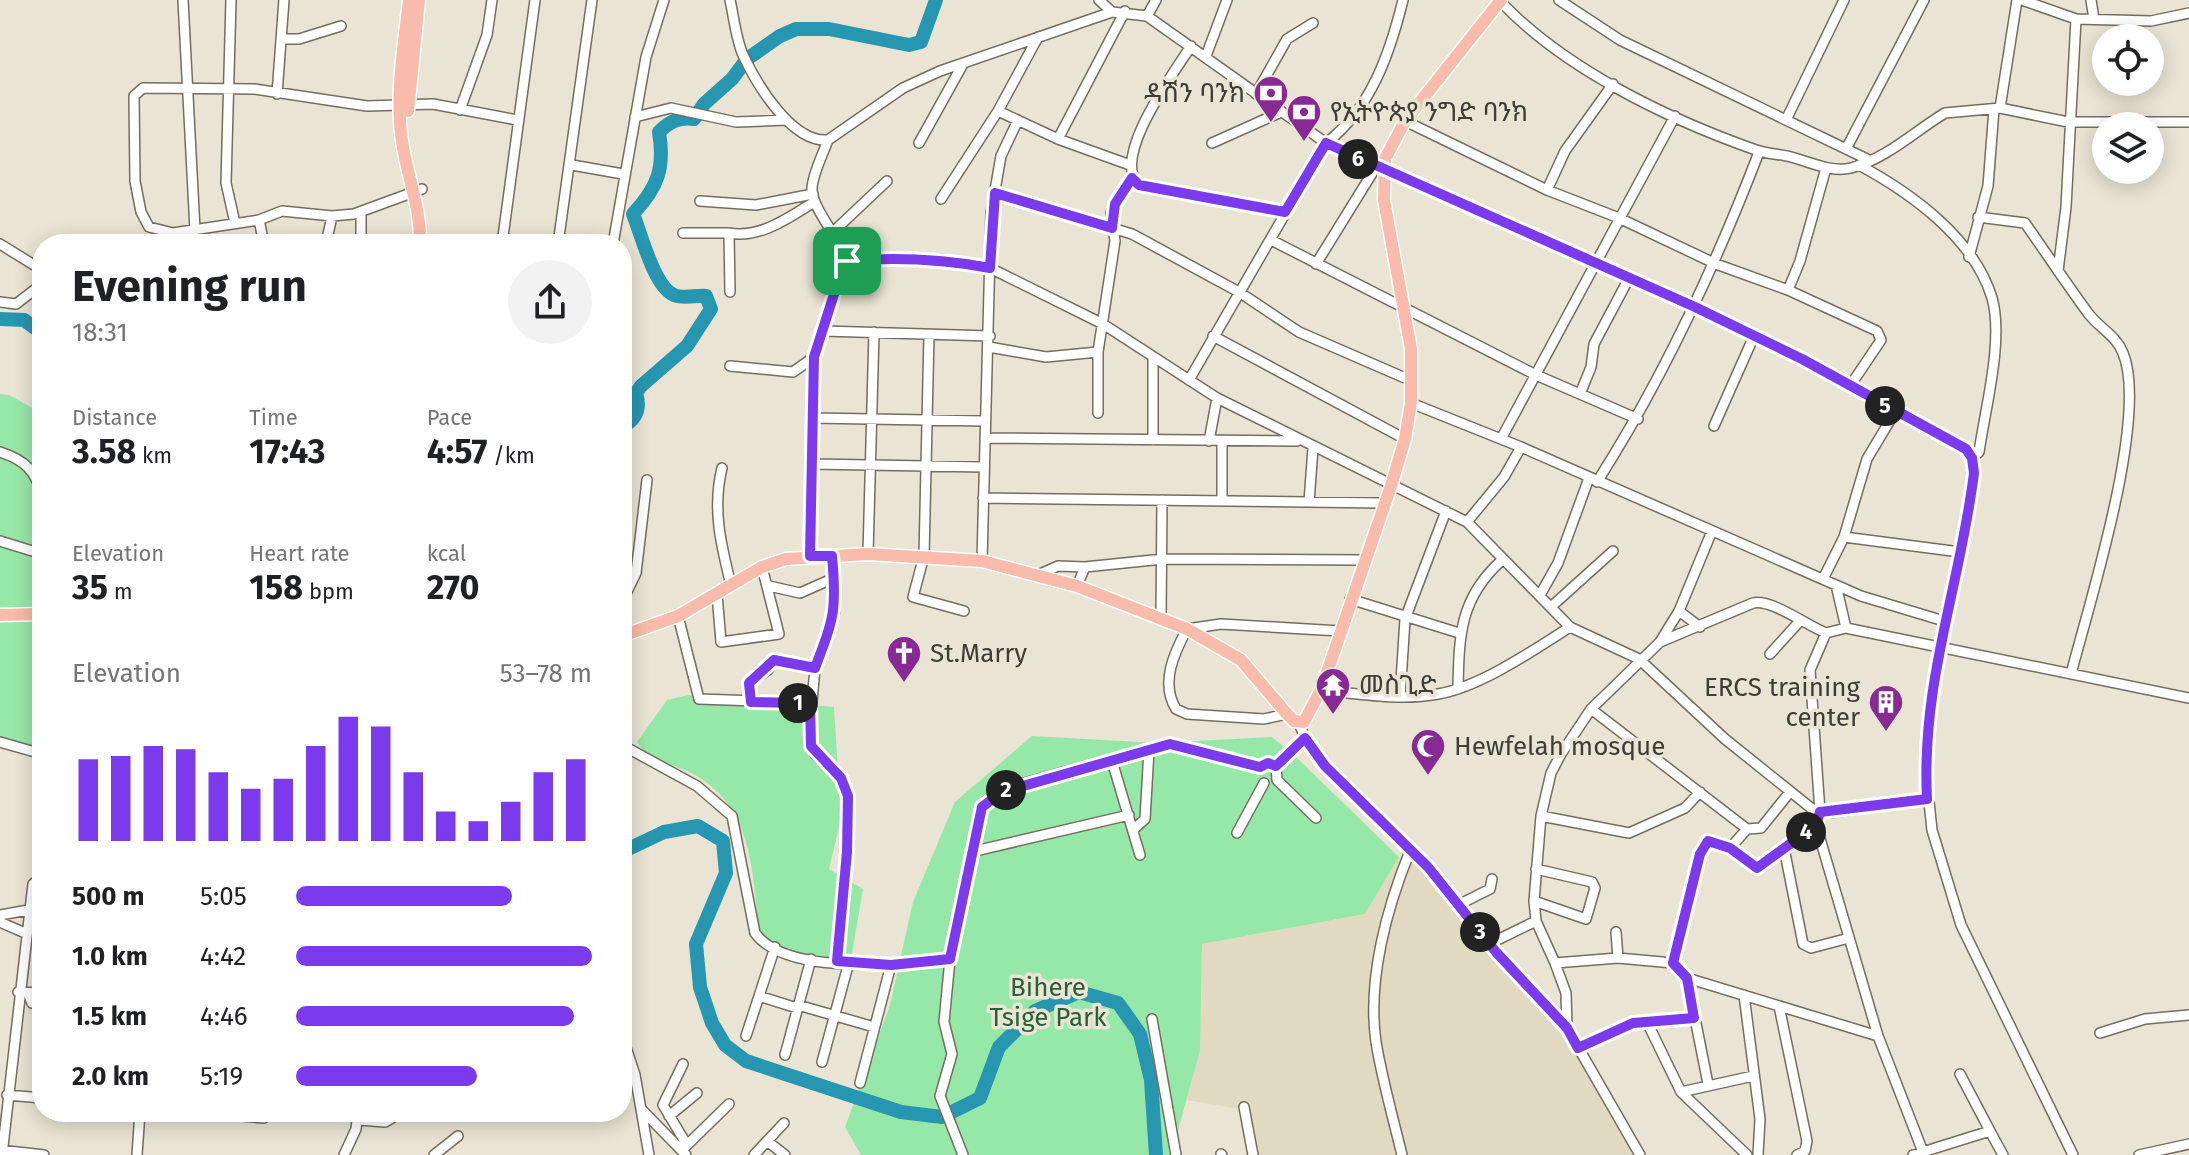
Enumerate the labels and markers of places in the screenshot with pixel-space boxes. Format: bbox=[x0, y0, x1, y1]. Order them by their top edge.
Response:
bank icon: ዳሽን ባንክ bbox=[1252, 74, 1290, 124]
place label: ዳሽን ባንክ bbox=[1144, 78, 1245, 109]
bank icon: የኢትዮጵያ ንግድ ባንክ bbox=[1285, 93, 1323, 143]
place label: የኢትዮጵያ ንግድ ባንክ bbox=[1330, 97, 1528, 128]
pin: 6 bbox=[1338, 139, 1378, 179]
pin bbox=[813, 227, 881, 295]
pin: 5 bbox=[1865, 386, 1905, 426]
church icon: St.Marry bbox=[885, 634, 923, 684]
place label: St.Marry bbox=[930, 638, 1027, 669]
temple icon: መስጊድ bbox=[1314, 666, 1352, 716]
place label: መስጊድ bbox=[1359, 670, 1437, 701]
place label: ERCS training center bbox=[1704, 672, 1860, 733]
pin: 1 bbox=[778, 683, 818, 723]
building icon: ERCS training center bbox=[1867, 683, 1905, 733]
mosque icon: Hewfelah mosque bbox=[1409, 727, 1447, 777]
place label: Hewfelah mosque bbox=[1454, 731, 1665, 762]
pin: 2 bbox=[986, 770, 1026, 810]
pin: 4 bbox=[1786, 812, 1826, 852]
pin: 3 bbox=[1460, 912, 1500, 952]

